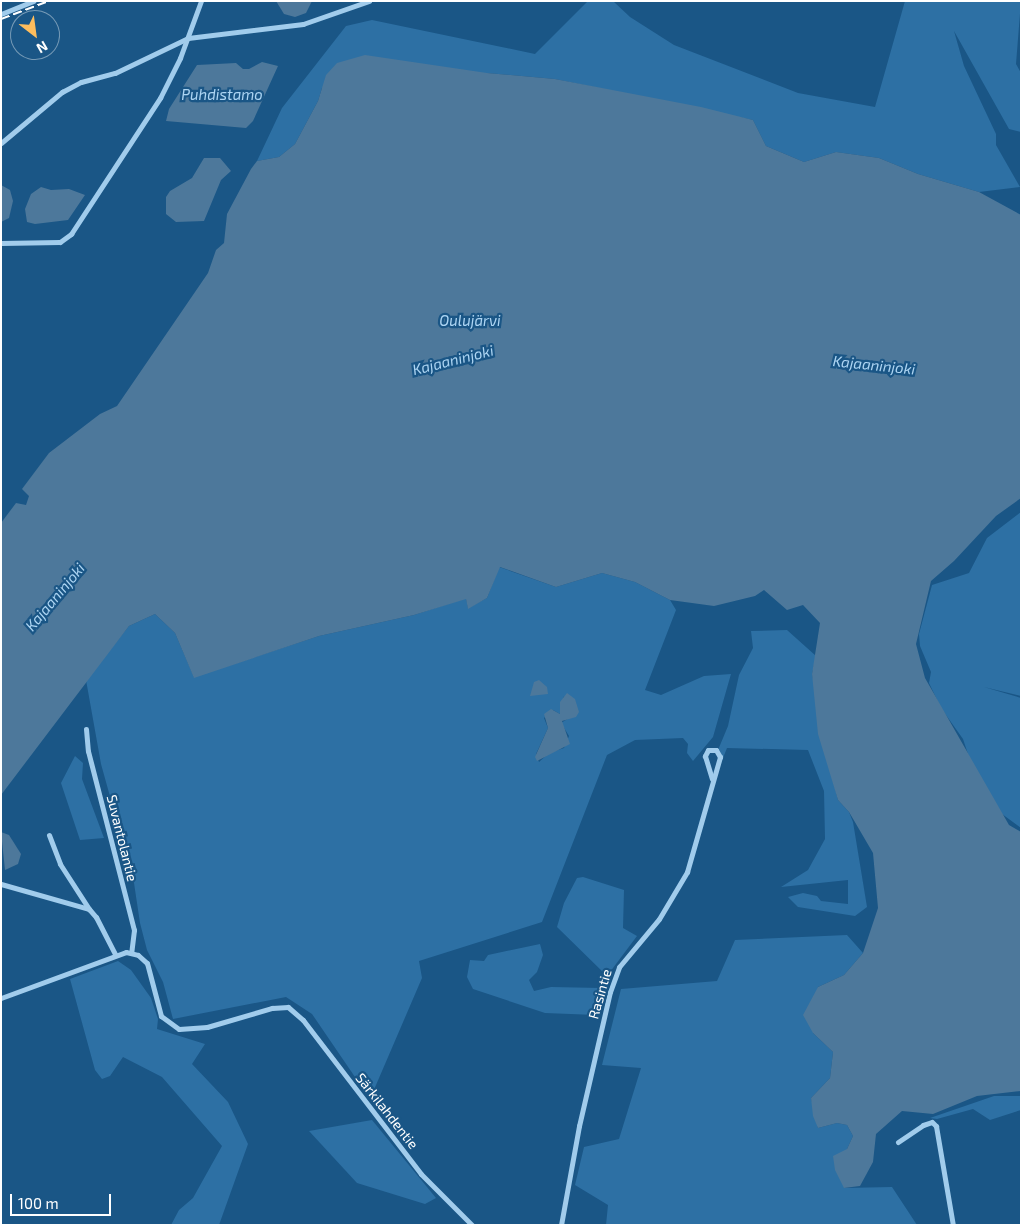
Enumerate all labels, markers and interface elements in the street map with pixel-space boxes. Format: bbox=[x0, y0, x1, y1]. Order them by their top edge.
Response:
north arrow bbox=[10, 10, 60, 60]
text: N bbox=[34, 38, 51, 57]
water label: Puhdistamo bbox=[181, 86, 263, 104]
water label: Oulujärvi bbox=[439, 312, 501, 330]
water label: Kajaaninjoki bbox=[411, 341, 495, 379]
water label: Kajaaninjoki bbox=[832, 352, 916, 378]
water label: Kajaaninjoki bbox=[21, 559, 89, 635]
street label: Suvantolantie bbox=[103, 793, 141, 883]
street label: Rasintie bbox=[585, 967, 615, 1021]
street label: Särkilahdentie bbox=[352, 1070, 422, 1152]
scale bar bbox=[12, 1184, 114, 1216]
text: 100 m bbox=[18, 1194, 59, 1212]

